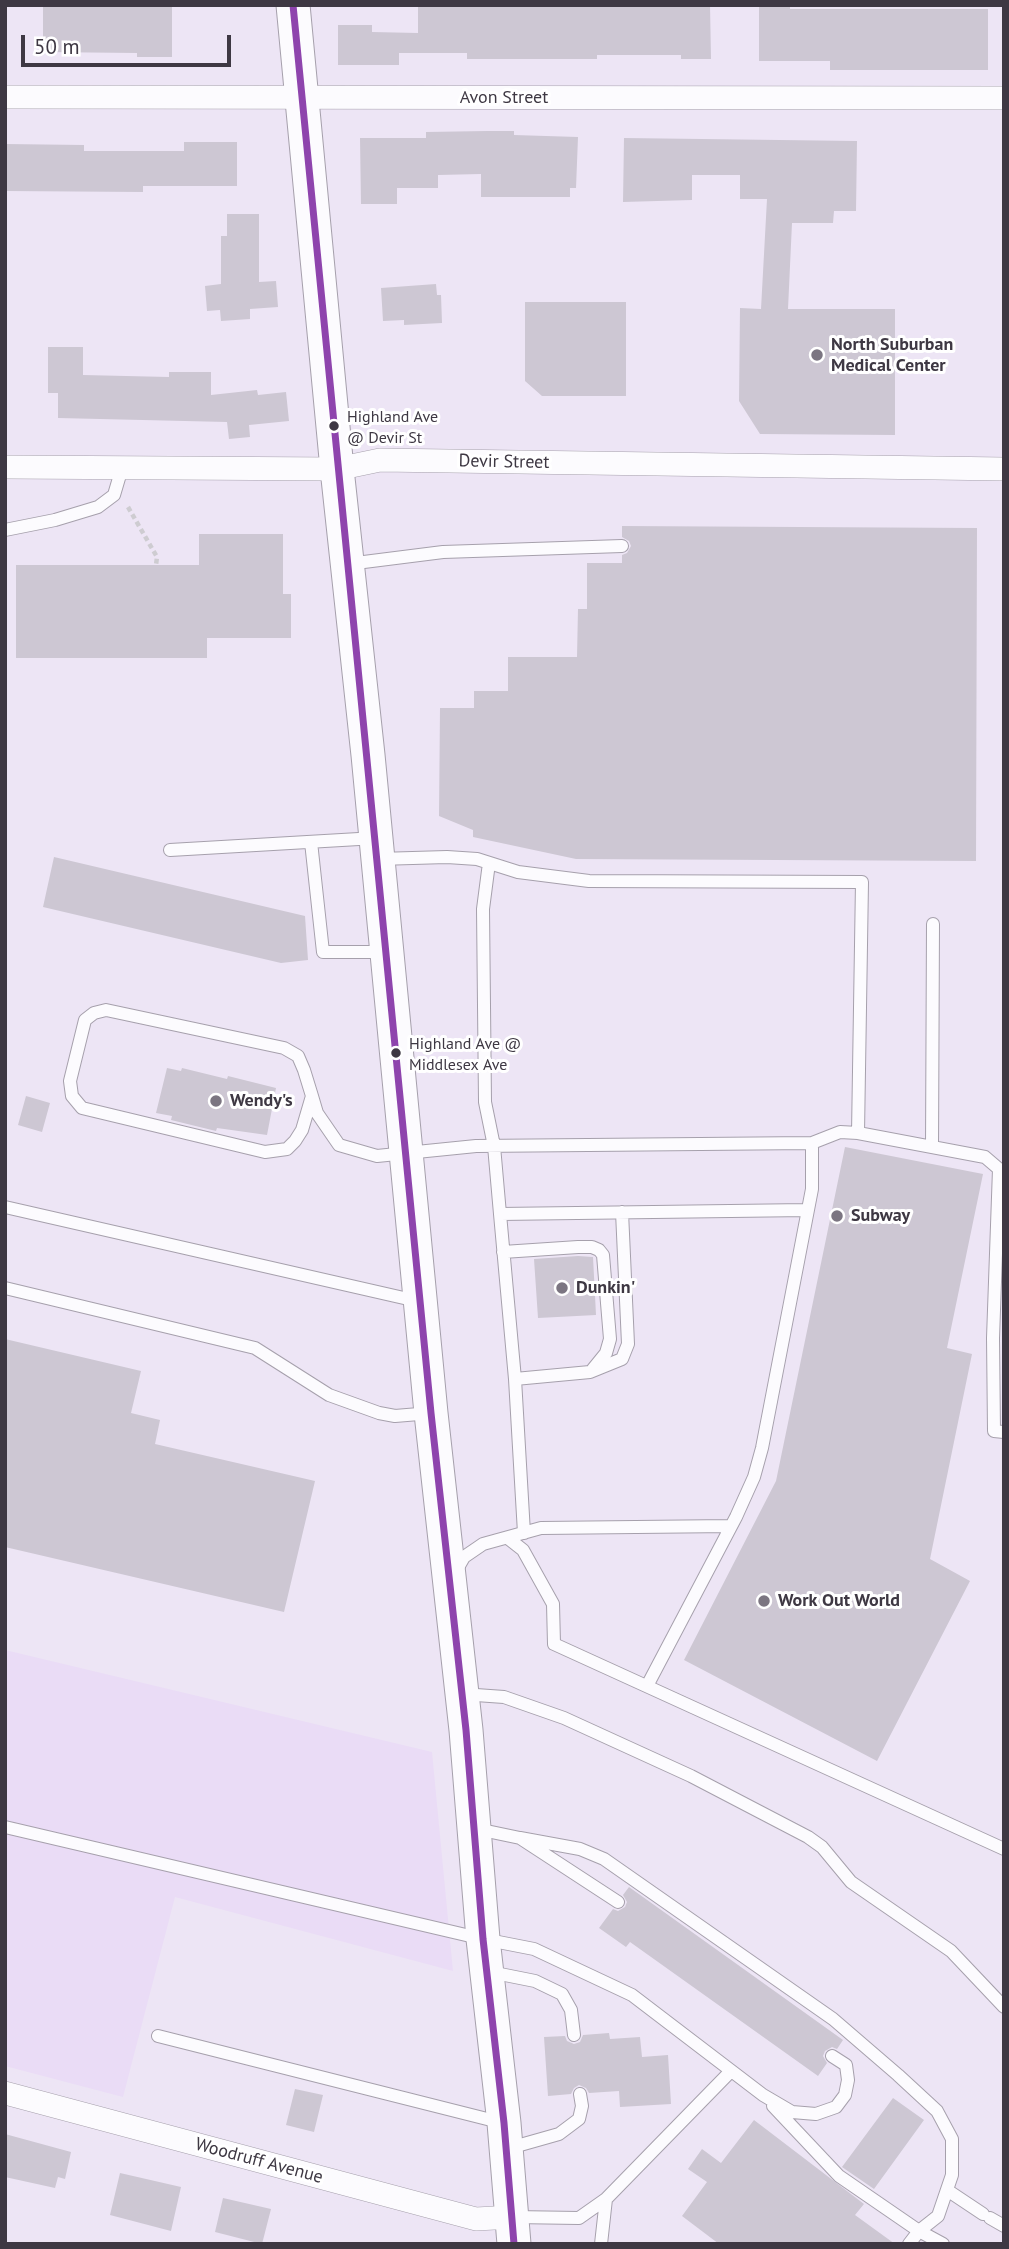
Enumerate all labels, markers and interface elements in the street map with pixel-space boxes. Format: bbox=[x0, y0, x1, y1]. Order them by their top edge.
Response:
scale bar bbox=[24, 21, 234, 65]
text: 50 m bbox=[34, 33, 80, 60]
street label: Avon Street bbox=[460, 87, 548, 109]
place label: North Suburban Medical Center bbox=[831, 334, 953, 376]
marker: North Suburban Medical Center bbox=[809, 347, 825, 363]
place label: Highland Ave @ Devir St bbox=[347, 407, 438, 445]
marker: Highland Ave @ Devir St bbox=[327, 419, 341, 433]
street label: Devir Street bbox=[458, 450, 550, 474]
place label: Highland Ave @ Middlesex Ave bbox=[409, 1034, 521, 1072]
marker: Highland Ave @ Middlesex Ave bbox=[389, 1046, 403, 1060]
place label: Wendy's bbox=[230, 1090, 293, 1112]
marker: Wendy's bbox=[208, 1093, 224, 1109]
place label: Subway bbox=[851, 1205, 910, 1227]
marker: Subway bbox=[829, 1208, 845, 1224]
place label: Dunkin' bbox=[576, 1277, 635, 1299]
marker: Dunkin' bbox=[554, 1280, 570, 1296]
place label: Work Out World bbox=[778, 1590, 900, 1612]
marker: Work Out World bbox=[756, 1593, 772, 1609]
street label: Woodruff Avenue bbox=[193, 2134, 325, 2188]

